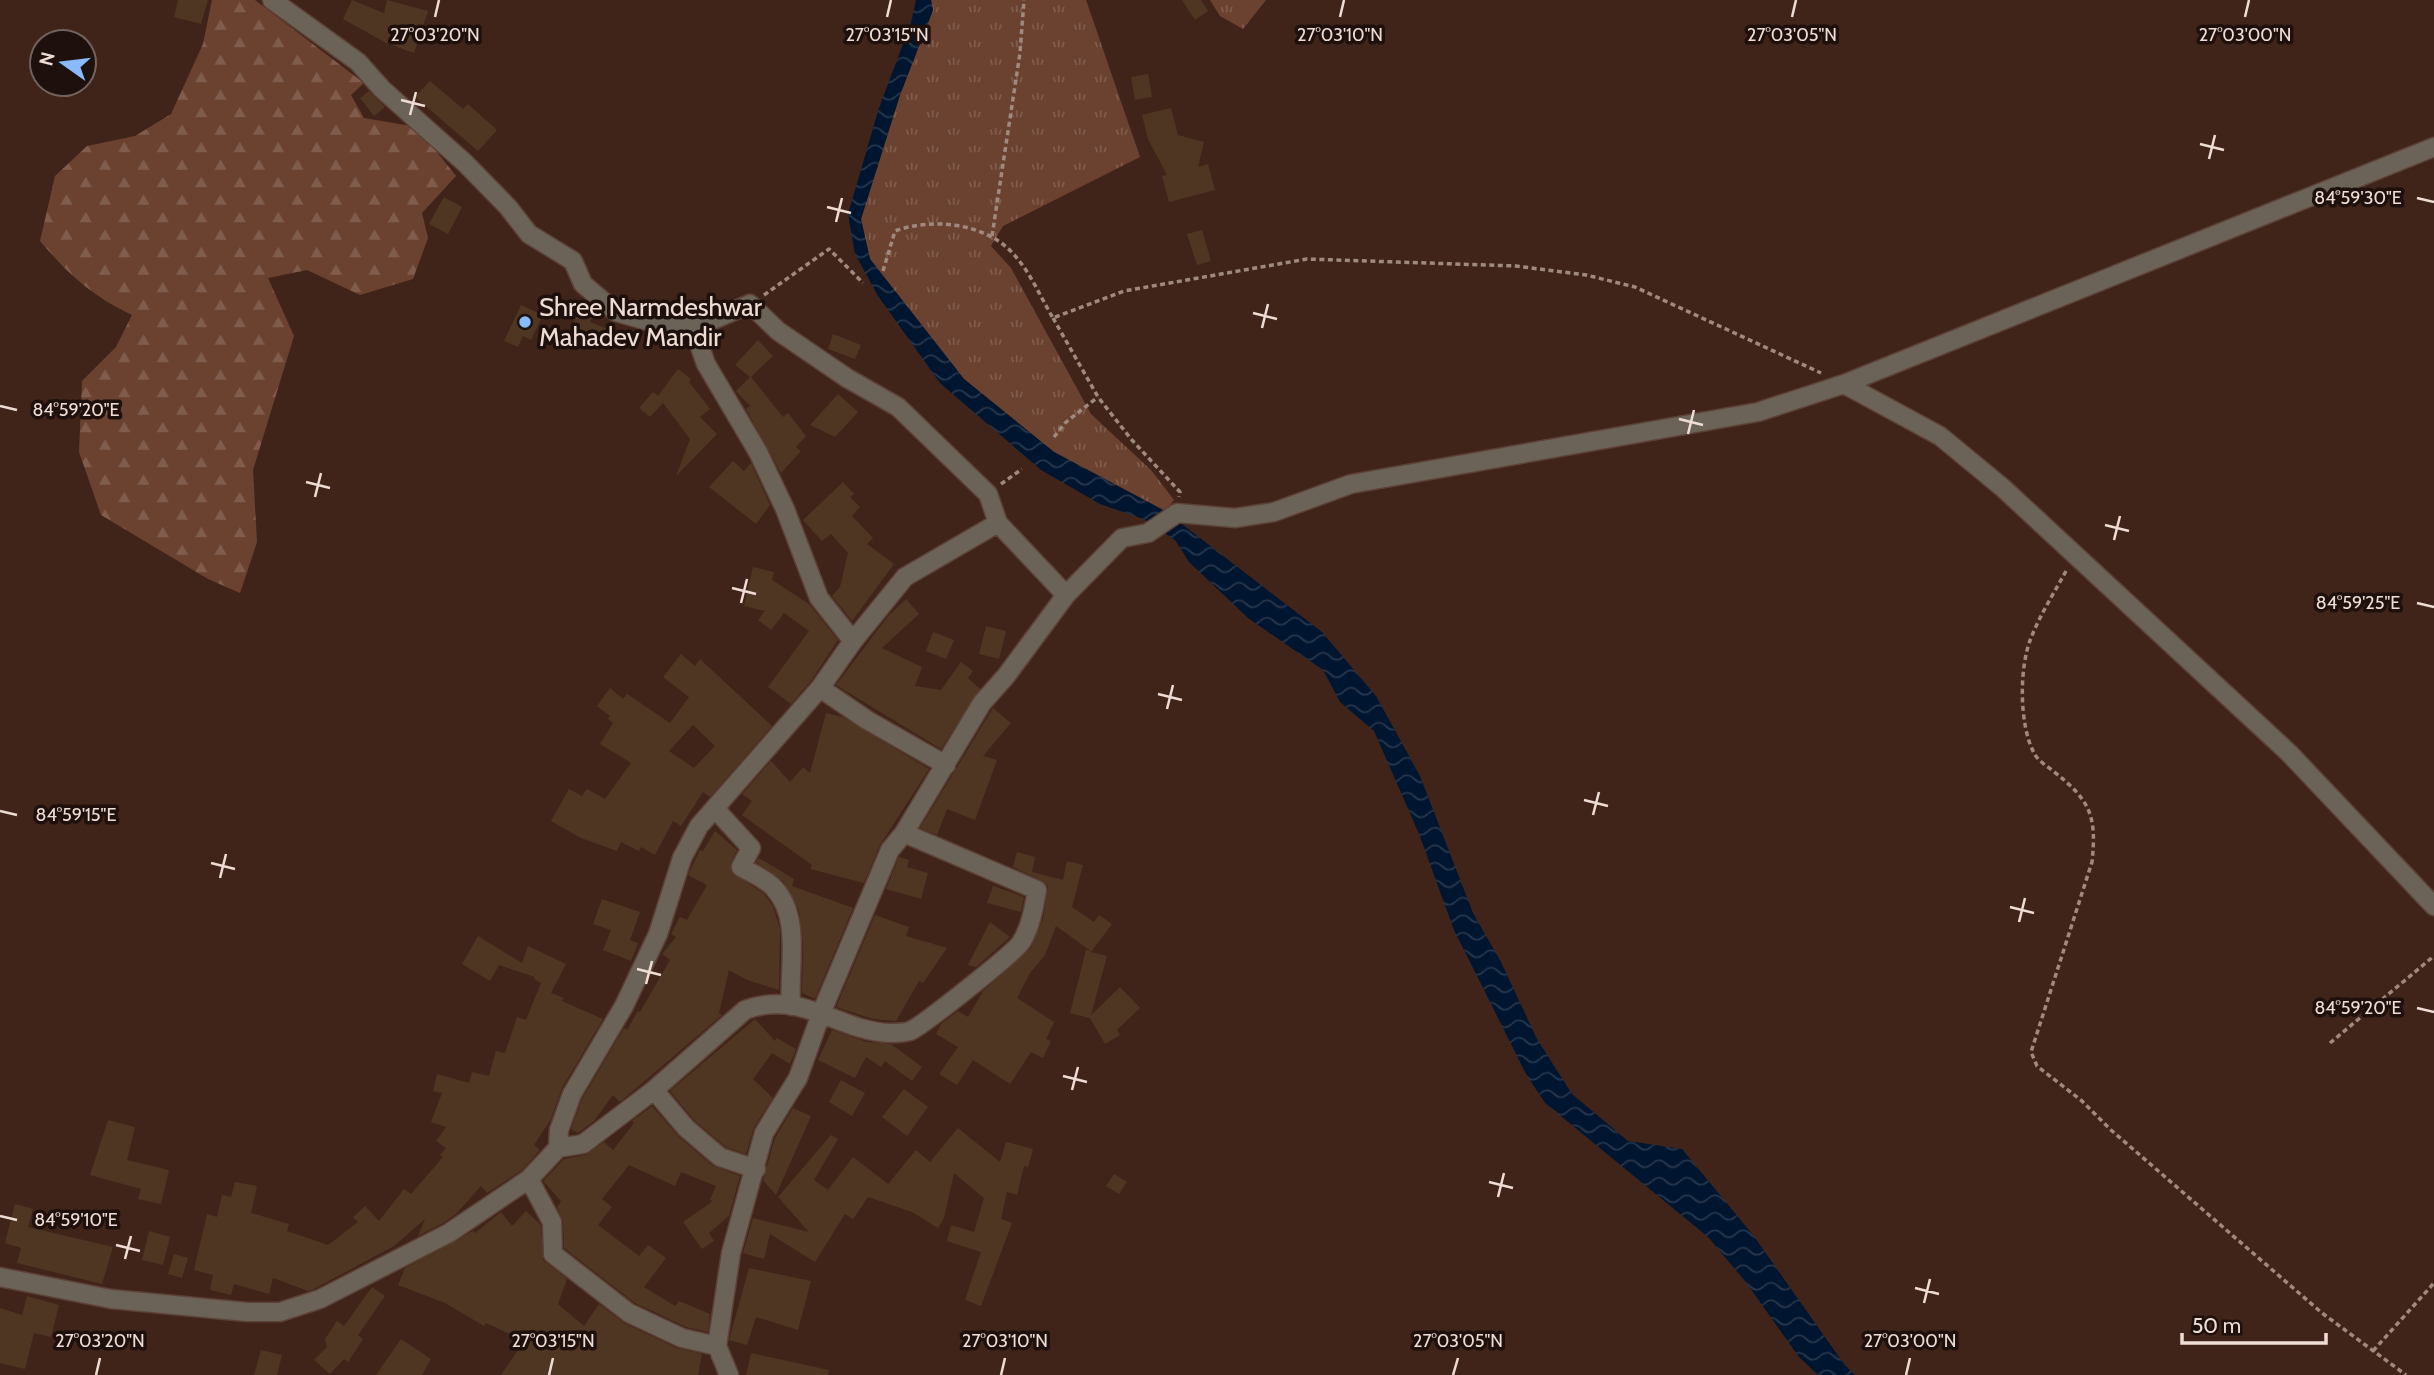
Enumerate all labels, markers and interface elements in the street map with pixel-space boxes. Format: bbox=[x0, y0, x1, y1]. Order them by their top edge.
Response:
text: 27°03'20"N bbox=[390, 24, 480, 46]
text: 27°03'15"N bbox=[845, 24, 929, 46]
text: 27°03'10"N bbox=[1297, 24, 1383, 46]
text: 27°03'05"N bbox=[1747, 24, 1837, 46]
text: 27°03'00"N bbox=[2199, 24, 2291, 46]
north arrow bbox=[28, 28, 98, 98]
text: N bbox=[34, 50, 60, 68]
text: 84°59'30"E bbox=[2314, 187, 2402, 209]
place label: Shree Narmdeshwar Mahadev Mandir bbox=[539, 291, 763, 353]
marker: Shree Narmdeshwar Mahadev Mandir bbox=[517, 314, 533, 330]
text: 84°59'20"E bbox=[32, 399, 120, 421]
text: 84°59'25"E bbox=[2316, 592, 2400, 614]
text: 84°59'15"E bbox=[36, 804, 116, 826]
text: 84°59'20"E bbox=[2314, 997, 2402, 1019]
text: 84°59'10"E bbox=[34, 1209, 118, 1231]
scale bar bbox=[2182, 1302, 2326, 1346]
text: 50 m bbox=[2192, 1313, 2241, 1338]
text: 27°03'20"N bbox=[55, 1330, 145, 1352]
text: 27°03'15"N bbox=[511, 1330, 595, 1352]
text: 27°03'10"N bbox=[962, 1330, 1048, 1352]
text: 27°03'05"N bbox=[1413, 1330, 1503, 1352]
text: 27°03'00"N bbox=[1864, 1330, 1956, 1352]

